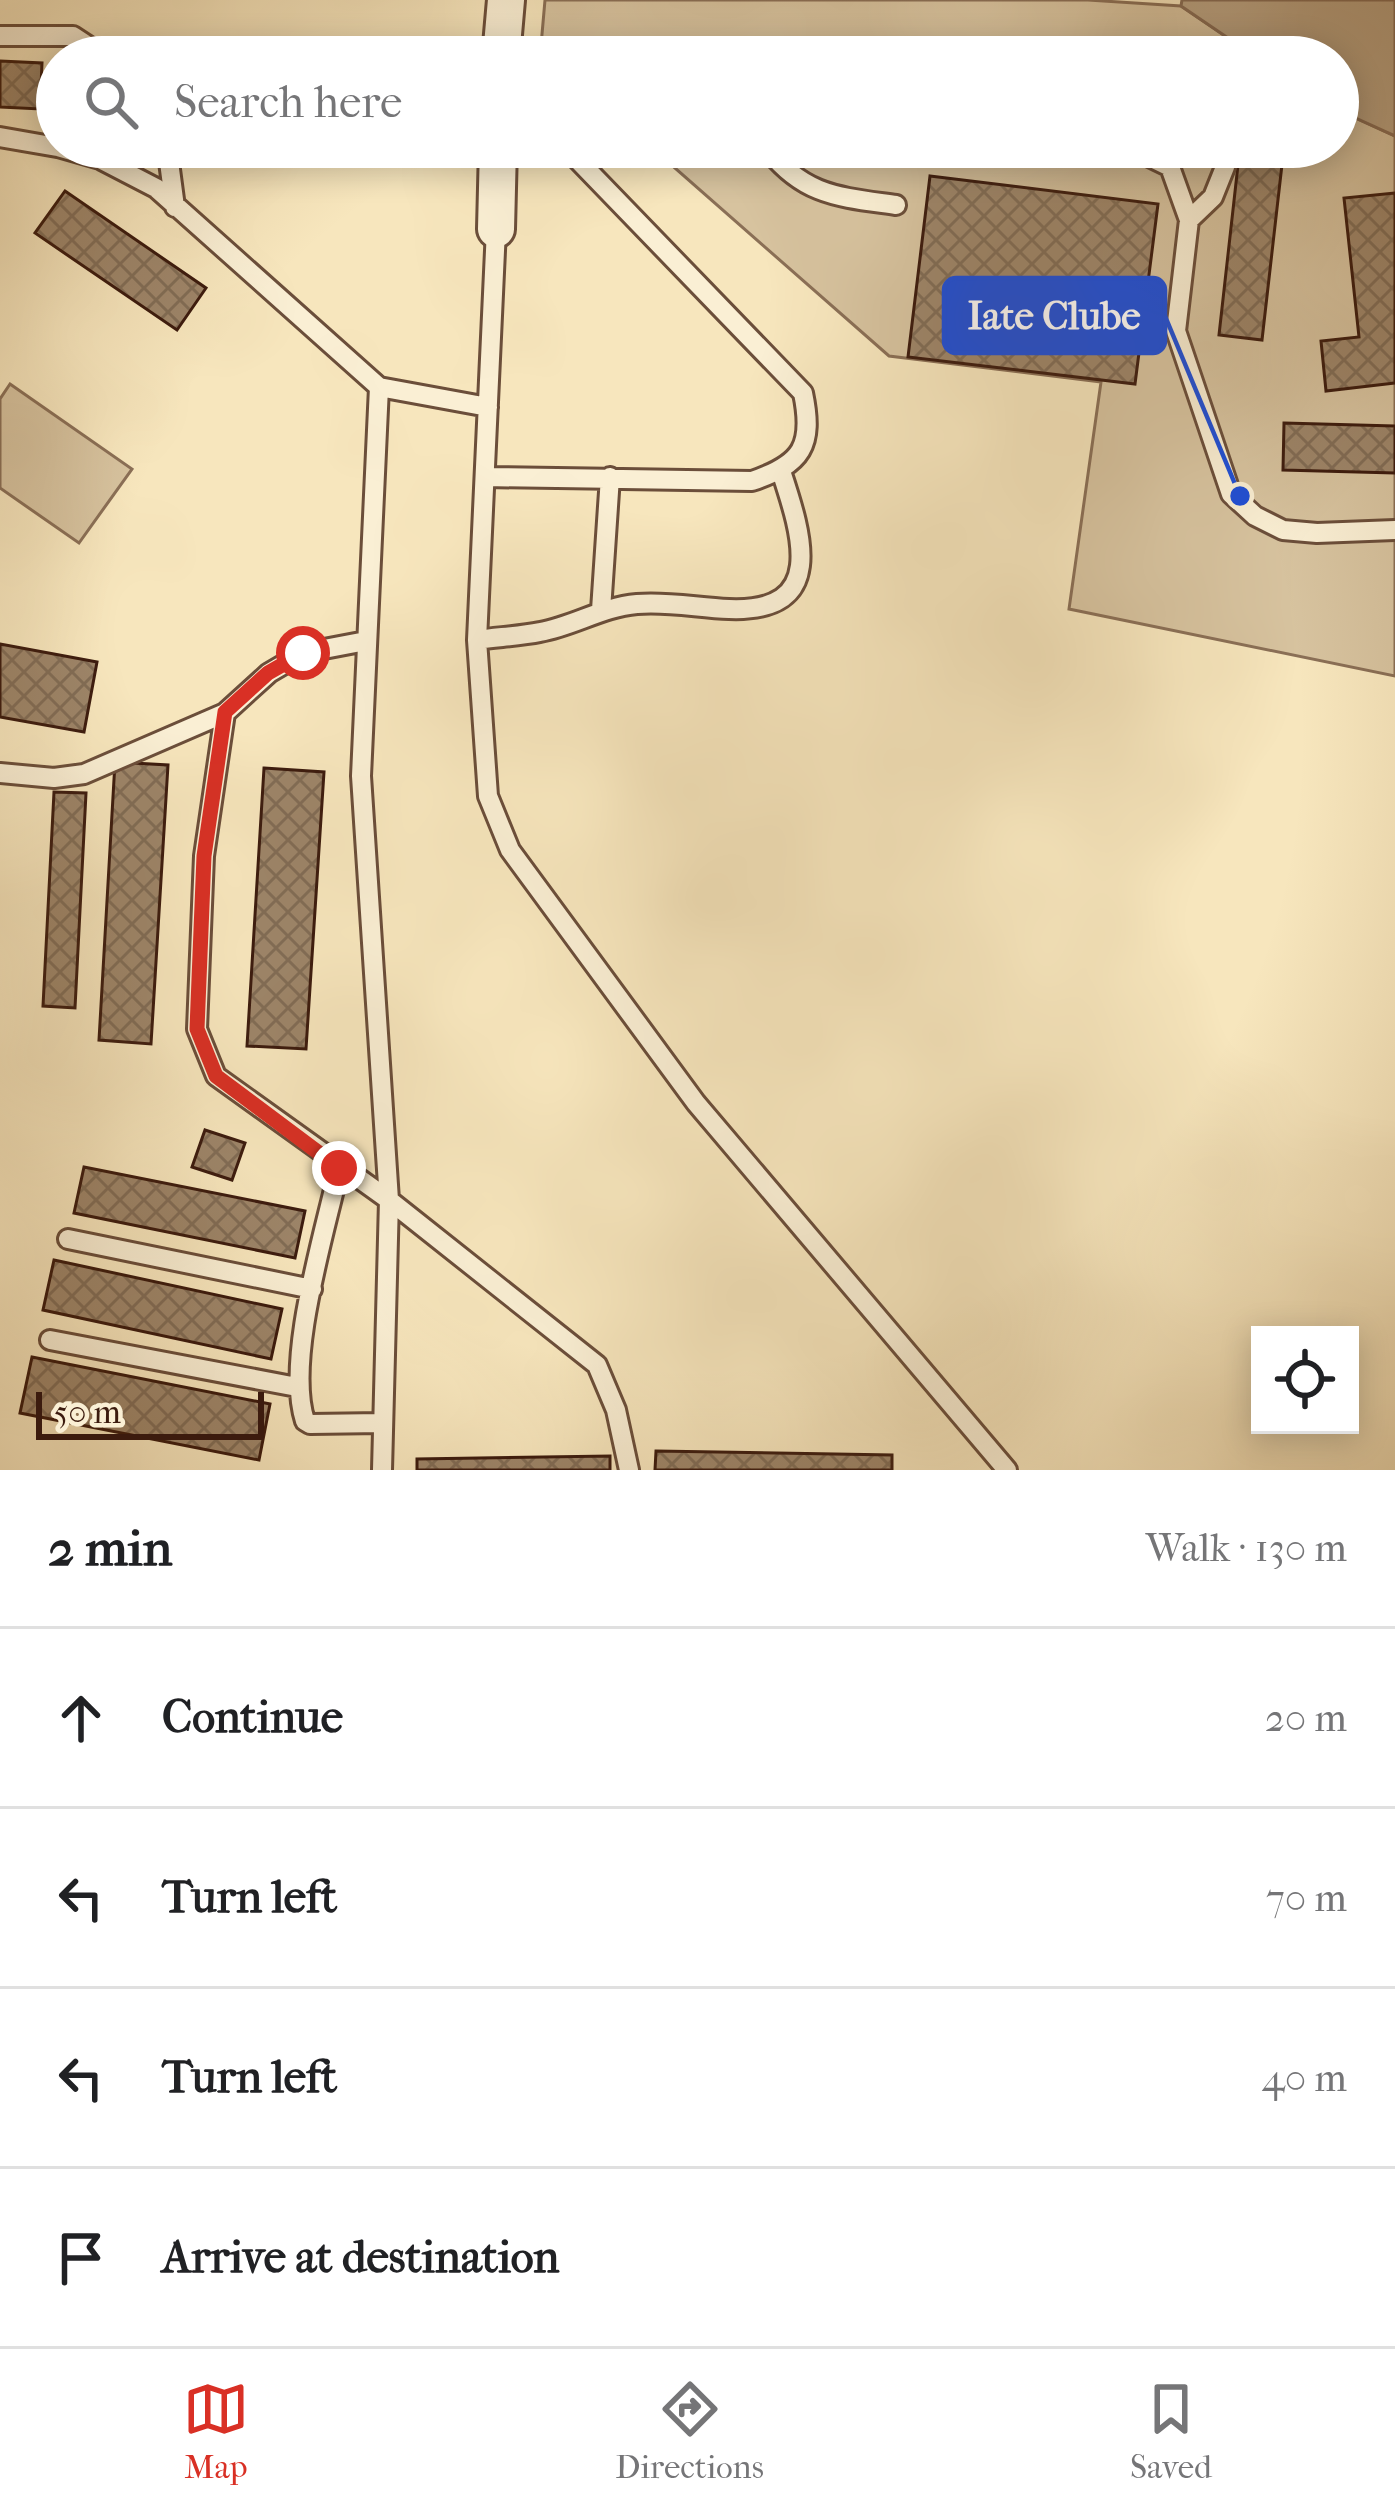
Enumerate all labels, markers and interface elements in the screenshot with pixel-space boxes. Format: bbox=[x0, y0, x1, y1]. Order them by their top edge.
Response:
search box bbox=[36, 36, 1359, 168]
icon: search bbox=[78, 69, 144, 135]
text: Search here bbox=[174, 76, 402, 129]
callout: Iate Clube bbox=[944, 278, 1165, 353]
text: Iate Clube bbox=[967, 293, 1141, 339]
route start bbox=[276, 626, 330, 680]
route end bbox=[312, 1141, 366, 1195]
map controls bbox=[1251, 1326, 1359, 1434]
button: locate bbox=[1251, 1326, 1359, 1434]
scale bar bbox=[36, 1386, 264, 1439]
text: 50 m bbox=[54, 1393, 121, 1432]
text: 2 min bbox=[48, 1518, 172, 1578]
text: Walk · 130 m bbox=[1146, 1525, 1347, 1571]
icon: ahead bbox=[48, 1685, 114, 1751]
text: Continue bbox=[162, 1691, 343, 1744]
text: 20 m bbox=[1265, 1695, 1347, 1741]
icon: left bbox=[48, 1865, 114, 1931]
text: Turn left bbox=[162, 1871, 337, 1924]
text: 70 m bbox=[1266, 1875, 1347, 1921]
icon: left bbox=[48, 2045, 114, 2111]
text: Turn left bbox=[162, 2051, 337, 2104]
text: 40 m bbox=[1262, 2055, 1347, 2101]
icon: arrive bbox=[48, 2225, 114, 2291]
text: Arrive at destination bbox=[162, 2231, 559, 2284]
tab: Map bbox=[183, 2376, 249, 2487]
tab: Directions bbox=[615, 2376, 764, 2487]
tab: Saved bbox=[1130, 2376, 1212, 2487]

